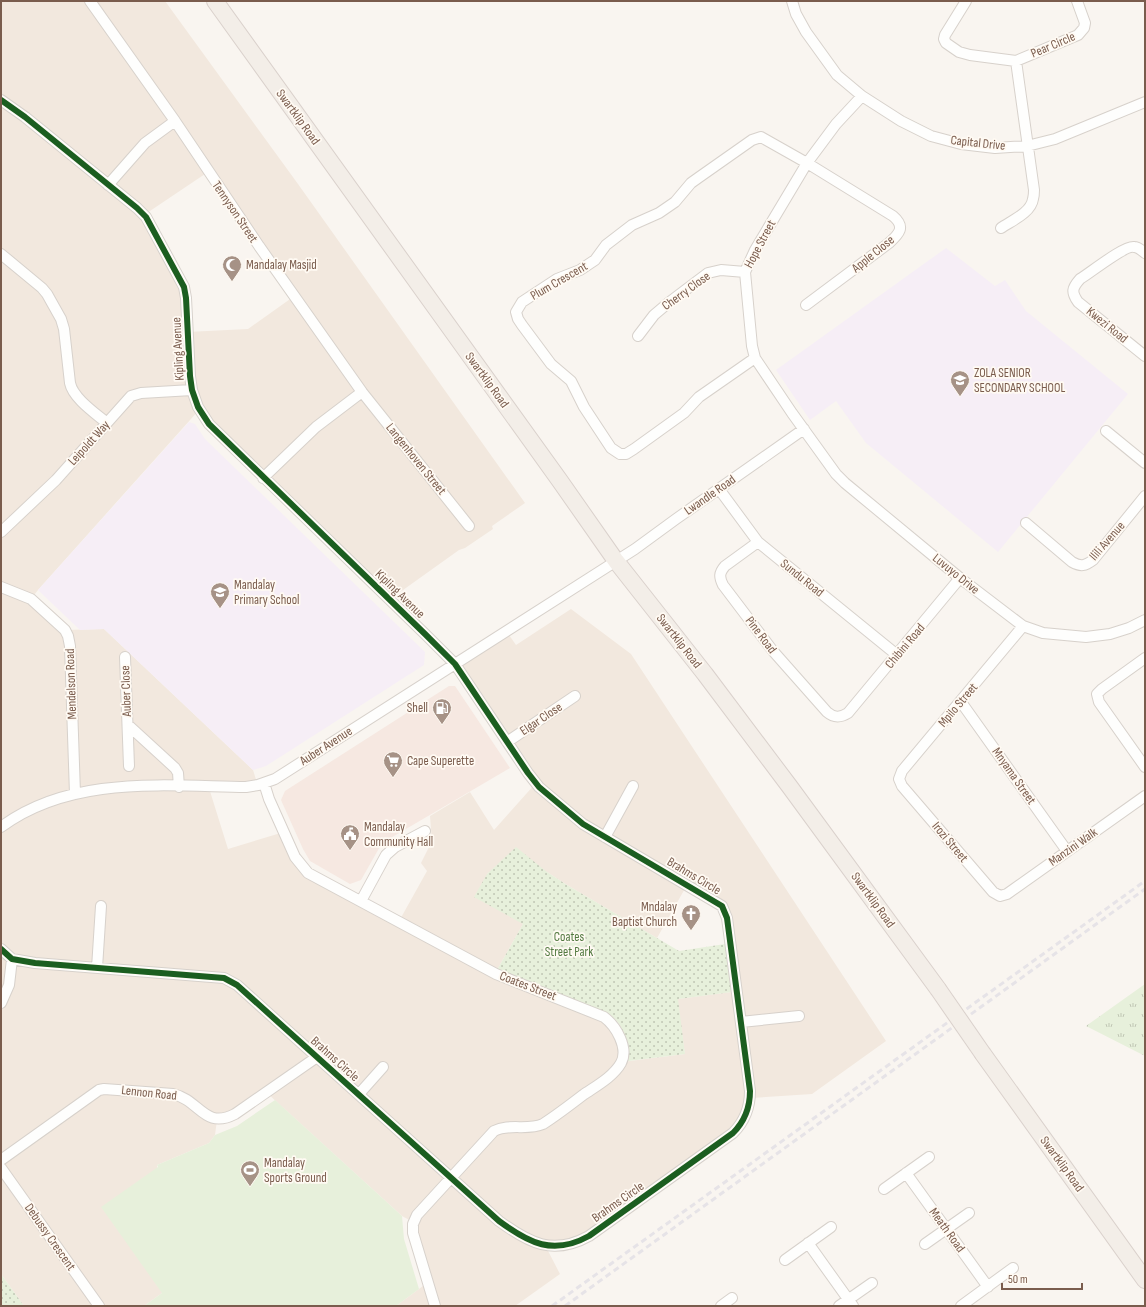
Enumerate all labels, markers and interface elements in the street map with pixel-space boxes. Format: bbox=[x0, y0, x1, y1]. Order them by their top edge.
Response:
street label: Pear Circle bbox=[1028, 29, 1078, 61]
street label: Swartklip Road bbox=[273, 86, 323, 148]
street label: Capital Drive bbox=[950, 132, 1006, 154]
street label: Tennyson Street bbox=[209, 178, 261, 246]
street label: Hope Street bbox=[741, 217, 779, 271]
street label: Apple Close bbox=[848, 232, 898, 277]
mosque icon: Mandalay Masjid bbox=[221, 254, 243, 282]
place label: Mandalay Masjid bbox=[246, 257, 317, 273]
street label: Plum Crescent bbox=[528, 258, 590, 304]
street label: Cherry Close bbox=[659, 268, 713, 314]
street label: Kwezi Road bbox=[1083, 303, 1131, 347]
street label: Kipling Avenue bbox=[168, 317, 188, 381]
street label: Swartklip Road bbox=[462, 349, 512, 411]
place label: ZOLA SENIOR SECONDARY SCHOOL bbox=[974, 365, 1065, 396]
school or university icon: ZOLA SENIOR SECONDARY SCHOOL bbox=[949, 369, 971, 397]
street label: Leipoldt Way bbox=[65, 417, 113, 469]
street label: Langenhoven Street bbox=[382, 420, 450, 498]
street label: Lwandle Road bbox=[681, 471, 739, 519]
street label: Ilili Avenue bbox=[1086, 518, 1128, 564]
street label: Luvuyo Drive bbox=[929, 550, 983, 598]
street label: Sundu Road bbox=[777, 556, 827, 600]
street label: Kipling Avenue bbox=[372, 566, 428, 622]
place label: Mandalay Primary School bbox=[234, 577, 299, 608]
school or university icon: Mandalay Primary School bbox=[209, 581, 231, 609]
street label: Swartklip Road bbox=[653, 611, 705, 671]
street label: Pine Road bbox=[742, 613, 780, 657]
street label: Chibini Road bbox=[882, 620, 928, 672]
street label: Mendelson Road bbox=[62, 648, 80, 720]
street label: Auber Close bbox=[117, 665, 135, 718]
street label: Mpilo Street bbox=[935, 680, 981, 730]
fuel station icon: Shell bbox=[431, 697, 453, 725]
street label: Elgar Close bbox=[517, 699, 565, 739]
place label: Shell bbox=[407, 700, 428, 716]
street label: Auber Avenue bbox=[296, 723, 355, 769]
street label: Mnyama Street bbox=[989, 744, 1039, 808]
supermarket icon: Cape Superette bbox=[382, 750, 404, 778]
place label: Cape Superette bbox=[407, 753, 474, 769]
street label: Irozi Street bbox=[928, 818, 972, 866]
place label: Mandalay Community Hall bbox=[364, 819, 433, 850]
public building icon: Mandalay Community Hall bbox=[339, 823, 361, 851]
street label: Manzini Walk bbox=[1046, 824, 1101, 870]
street label: Brahms Circle bbox=[664, 854, 724, 898]
street label: Swartklip Road bbox=[848, 869, 898, 931]
place label: Mndalay Baptist Church bbox=[612, 899, 677, 930]
church icon: Mndalay Baptist Church bbox=[680, 903, 702, 931]
park label: Coates Street Park bbox=[545, 929, 593, 960]
street label: Coates Street bbox=[497, 968, 559, 1004]
street label: Brahms Circle bbox=[307, 1033, 363, 1085]
street label: Lennon Road bbox=[120, 1082, 178, 1104]
street label: Swartklip Road bbox=[1037, 1133, 1087, 1195]
place label: Mandalay Sports Ground bbox=[264, 1155, 327, 1186]
sports icon: Mandalay Sports Ground bbox=[239, 1159, 261, 1187]
street label: Brahms Circle bbox=[589, 1178, 647, 1226]
street label: Debussy Crescent bbox=[21, 1200, 79, 1274]
street label: Meath Road bbox=[925, 1205, 969, 1255]
scale bar bbox=[1002, 1265, 1082, 1291]
text: 50 m bbox=[1008, 1272, 1028, 1287]

